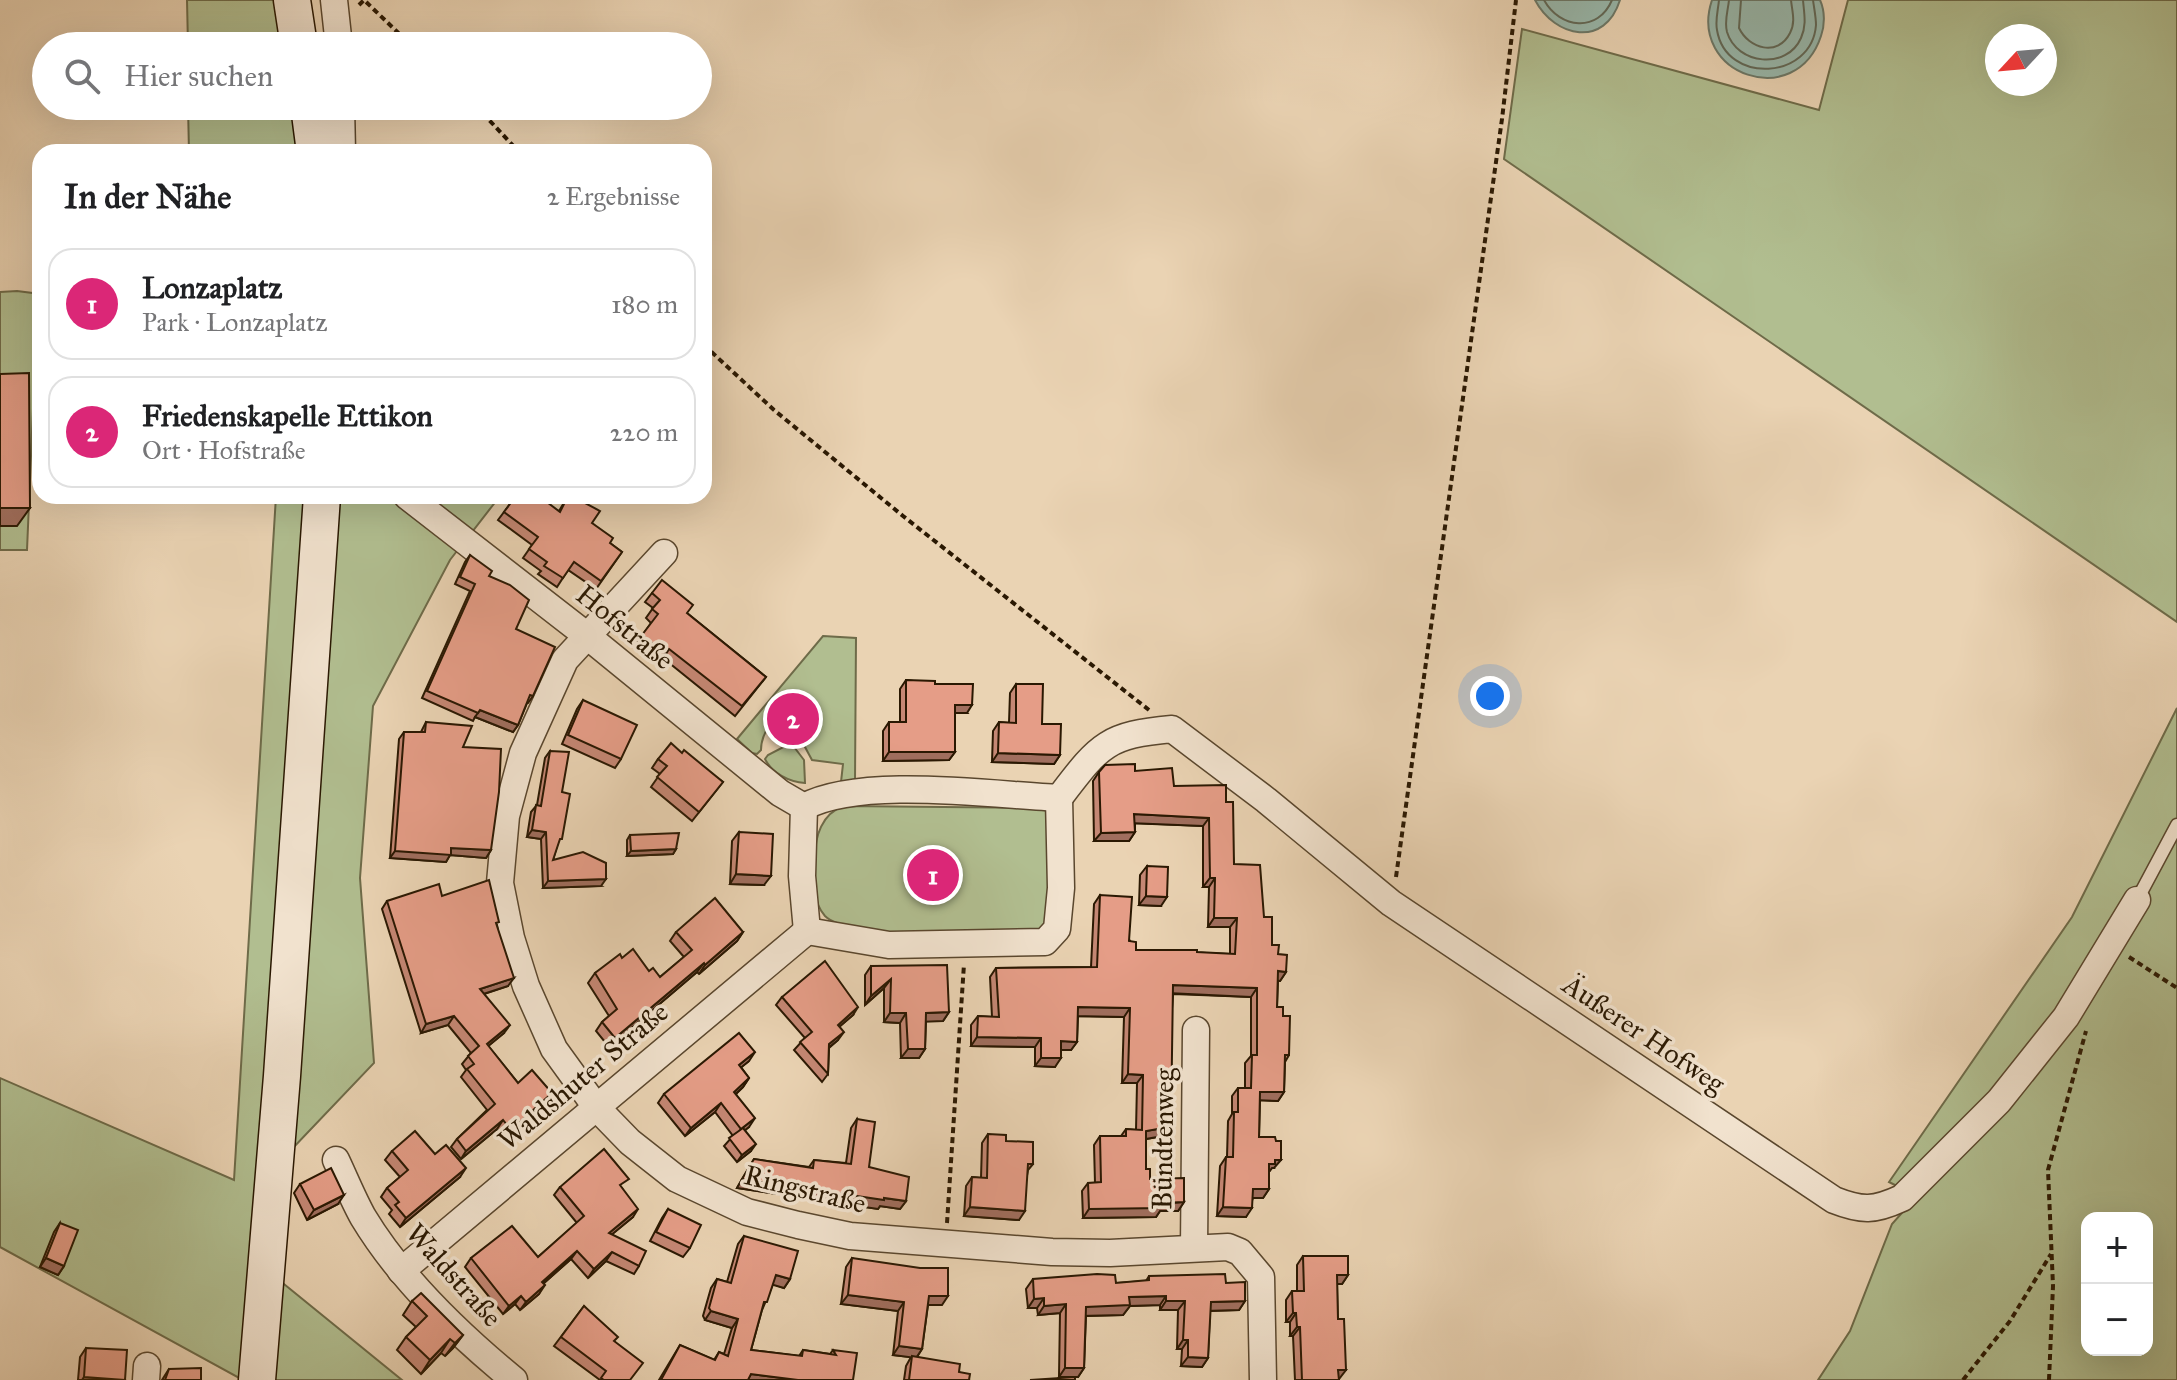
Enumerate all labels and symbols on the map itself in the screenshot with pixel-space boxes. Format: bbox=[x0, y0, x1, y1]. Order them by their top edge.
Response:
north arrow bbox=[1985, 24, 2057, 96]
street label: Hofstraße bbox=[569, 577, 681, 677]
your location bbox=[1470, 676, 1510, 716]
pin: 2 bbox=[767, 689, 819, 749]
pin: 1 bbox=[907, 845, 959, 905]
street label: Äußerer Hofweg bbox=[1555, 966, 1733, 1102]
street label: Waldshuter Straße bbox=[491, 995, 675, 1157]
street label: Bündtenweg bbox=[1144, 1067, 1182, 1210]
street label: Ringstraße bbox=[740, 1157, 870, 1221]
street label: Waldstraße bbox=[398, 1216, 510, 1334]

